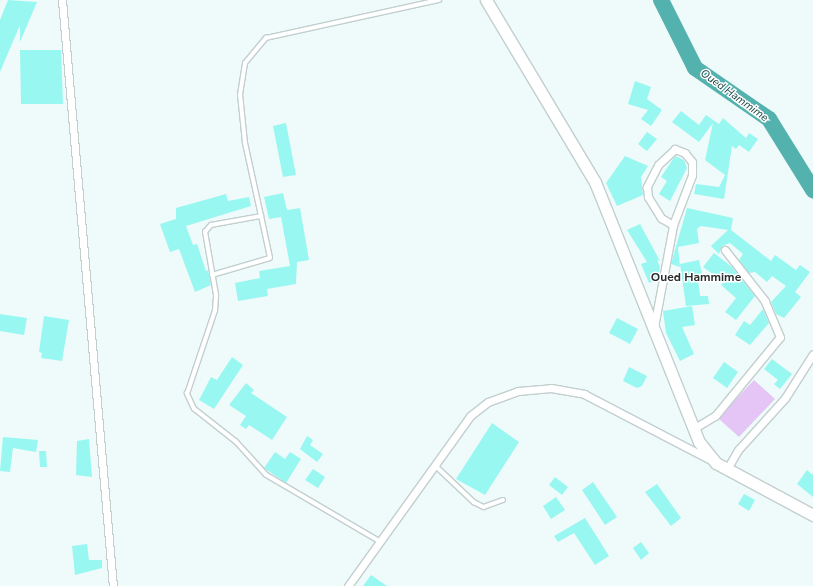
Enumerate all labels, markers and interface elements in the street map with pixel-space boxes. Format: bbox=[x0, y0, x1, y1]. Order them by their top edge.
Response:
water label: Oued Hammime bbox=[698, 67, 770, 125]
district label: Oued Hammime bbox=[651, 271, 741, 285]

